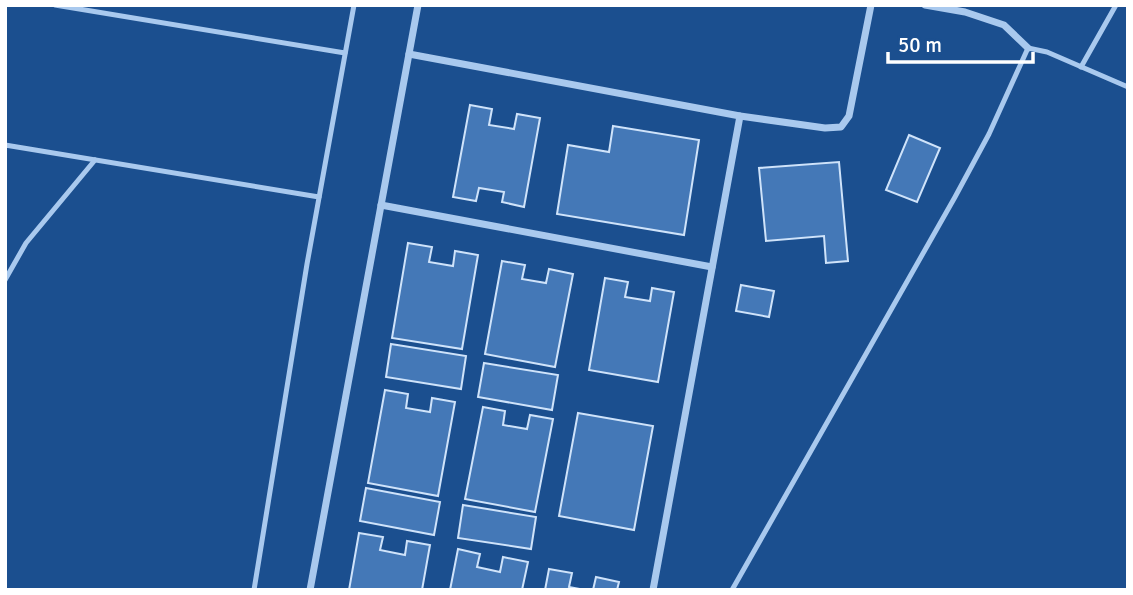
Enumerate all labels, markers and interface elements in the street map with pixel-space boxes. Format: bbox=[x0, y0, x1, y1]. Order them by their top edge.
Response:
scale bar bbox=[888, 21, 1033, 65]
text: 50 m bbox=[898, 32, 942, 58]

